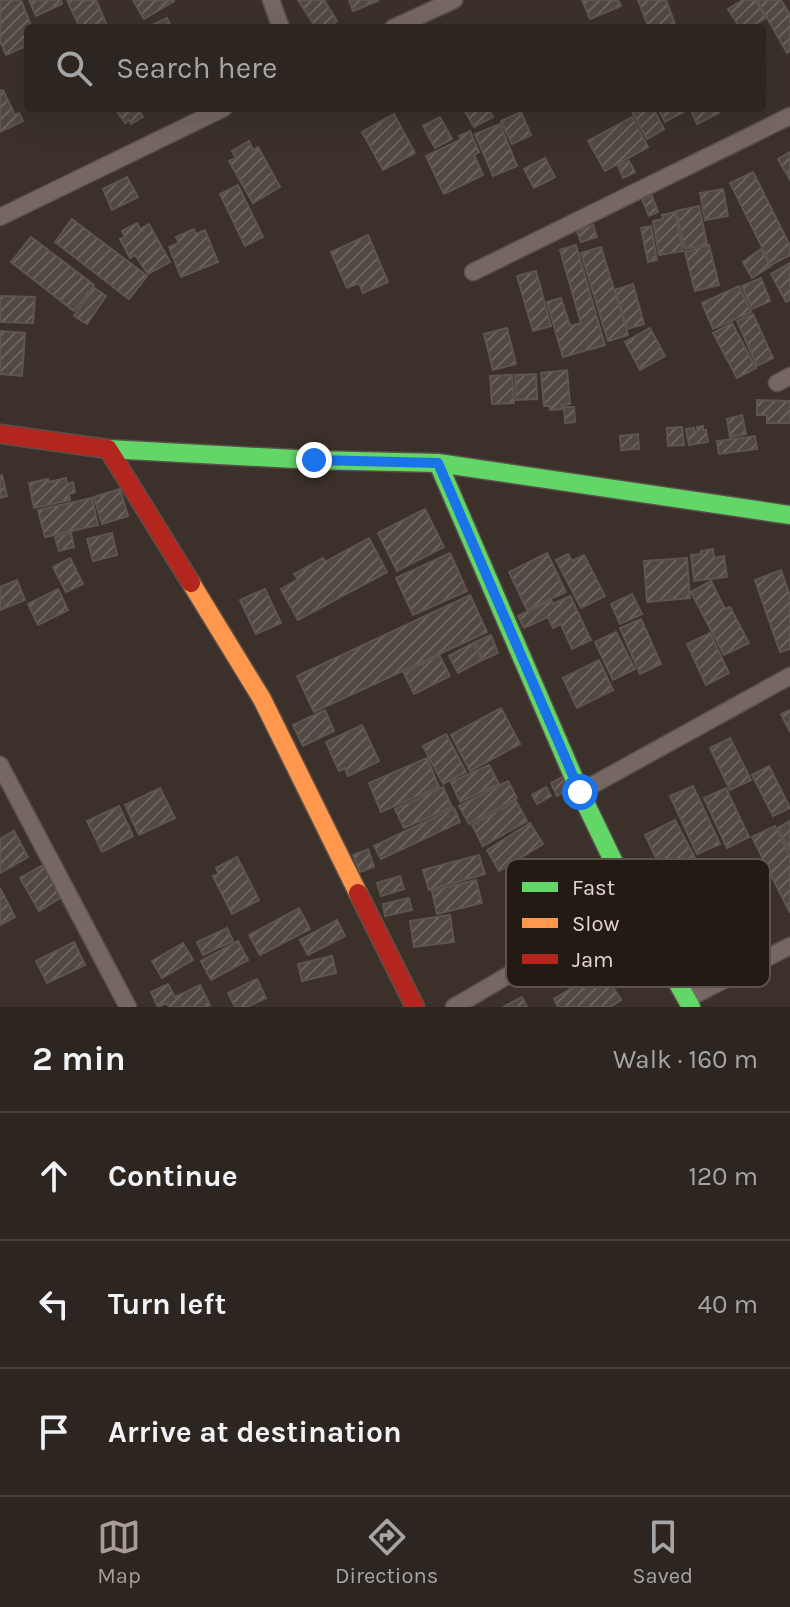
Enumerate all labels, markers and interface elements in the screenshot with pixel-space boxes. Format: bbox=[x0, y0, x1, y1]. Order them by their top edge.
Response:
search box bbox=[24, 24, 766, 112]
icon: search bbox=[52, 46, 96, 90]
text: Search here bbox=[116, 50, 277, 86]
route end bbox=[296, 442, 332, 478]
route start bbox=[562, 774, 598, 810]
legend bbox=[506, 859, 770, 987]
text: Fast bbox=[572, 875, 615, 901]
text: Slow bbox=[572, 911, 619, 937]
text: Jam bbox=[572, 947, 614, 973]
text: 2 min bbox=[32, 1039, 126, 1079]
text: Walk · 160 m bbox=[613, 1044, 758, 1075]
icon: ahead bbox=[32, 1154, 76, 1198]
text: Continue bbox=[108, 1158, 238, 1194]
text: 120 m bbox=[688, 1161, 758, 1192]
icon: left bbox=[32, 1282, 76, 1326]
text: Turn left bbox=[108, 1286, 226, 1322]
text: 40 m bbox=[698, 1289, 758, 1320]
icon: arrive bbox=[32, 1410, 76, 1454]
text: Arrive at destination bbox=[108, 1414, 402, 1450]
tab: Map bbox=[97, 1515, 141, 1589]
tab: Directions bbox=[335, 1515, 438, 1589]
tab: Saved bbox=[632, 1515, 693, 1589]

